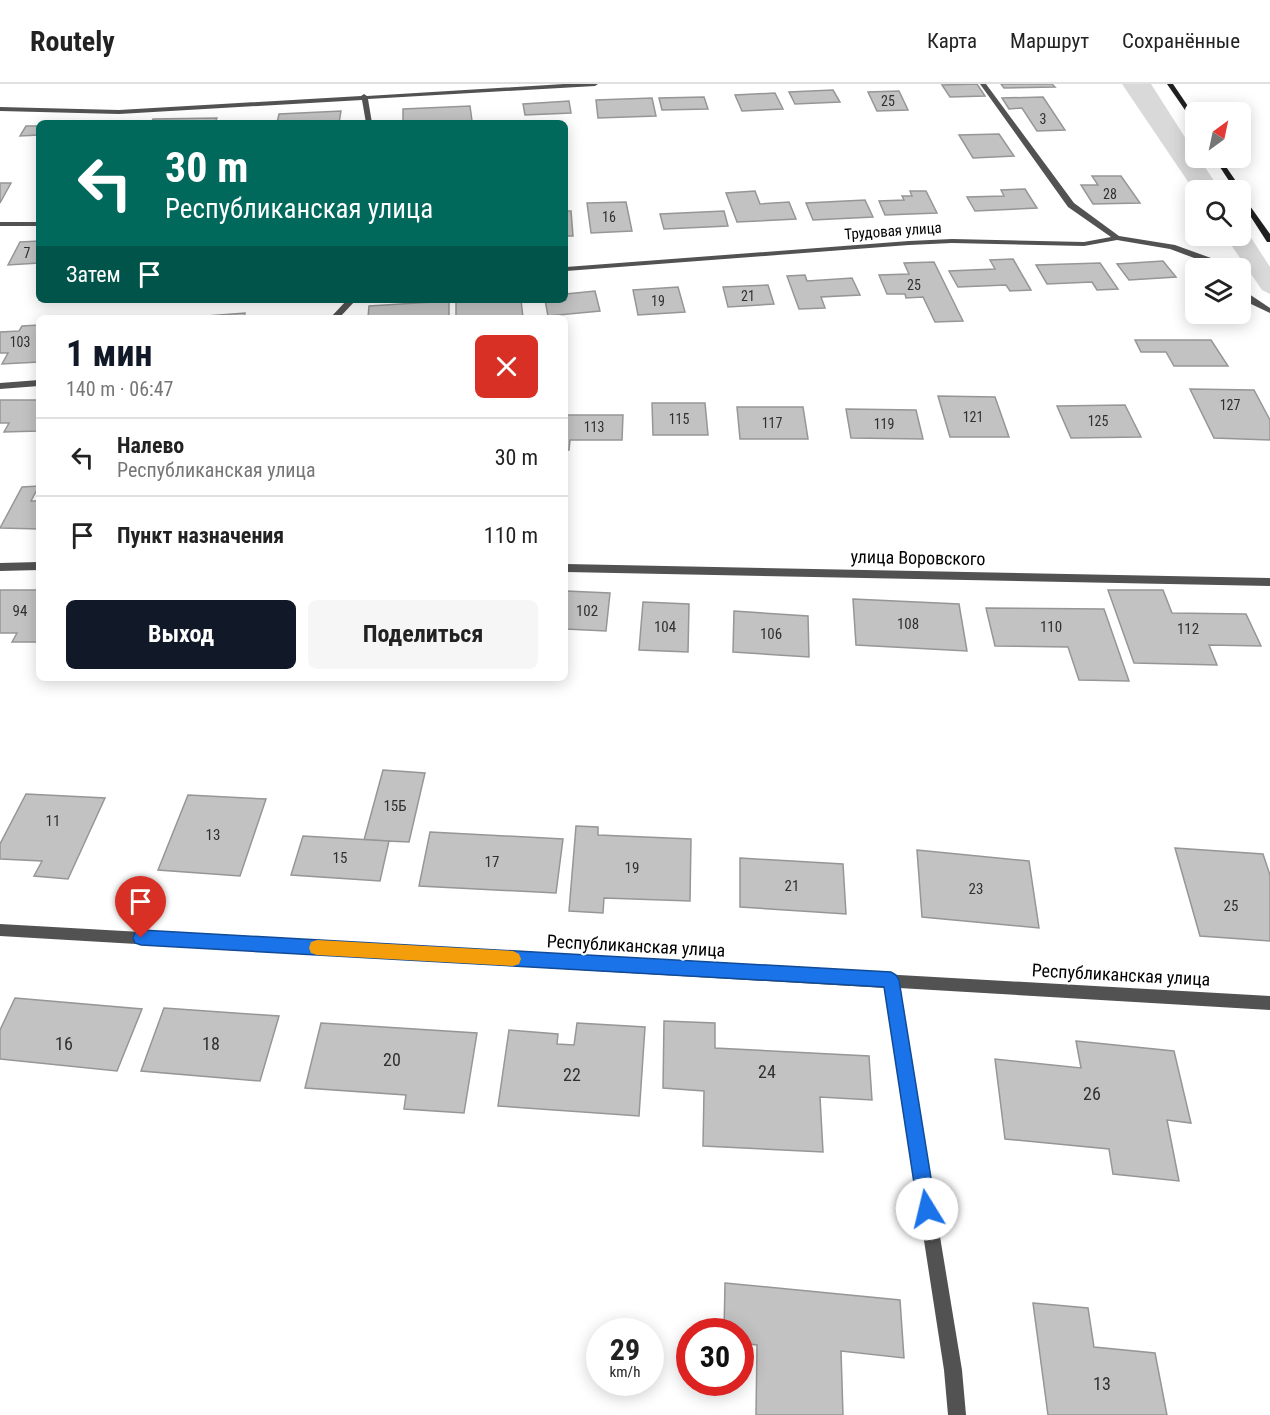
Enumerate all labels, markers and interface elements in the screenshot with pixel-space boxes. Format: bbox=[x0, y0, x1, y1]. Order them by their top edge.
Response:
text: Routely bbox=[30, 25, 115, 58]
text: Карта bbox=[927, 29, 977, 53]
text: Маршрут bbox=[1010, 29, 1089, 53]
text: Сохранённые bbox=[1122, 29, 1240, 53]
house number: 25 bbox=[881, 93, 895, 109]
north arrow bbox=[1185, 102, 1251, 168]
map controls bbox=[1185, 102, 1251, 324]
house number: 3 bbox=[1040, 111, 1046, 127]
text: 30 m bbox=[165, 143, 248, 192]
icon: left bbox=[66, 144, 144, 222]
button: search bbox=[1185, 180, 1251, 246]
house number: 28 bbox=[1103, 186, 1117, 202]
text: Республиканская улица bbox=[165, 193, 433, 225]
house number: 16 bbox=[602, 209, 616, 225]
street label: Трудовая улица bbox=[844, 219, 942, 243]
house number: 7 bbox=[24, 245, 31, 261]
icon: arrive bbox=[133, 258, 166, 291]
button: layers bbox=[1185, 258, 1251, 324]
text: Затем bbox=[66, 262, 121, 287]
house number: 25 bbox=[907, 277, 921, 293]
house number: 21 bbox=[741, 288, 755, 304]
house number: 19 bbox=[651, 293, 665, 309]
text: 1 мин bbox=[66, 333, 152, 375]
house number: 103 bbox=[10, 334, 30, 350]
button: close bbox=[475, 335, 538, 398]
text: 140 m · 06:47 bbox=[66, 377, 173, 401]
house number: 127 bbox=[1220, 397, 1240, 413]
house number: 121 bbox=[963, 409, 983, 425]
house number: 115 bbox=[669, 411, 689, 427]
house number: 125 bbox=[1088, 413, 1108, 429]
house number: 117 bbox=[762, 415, 782, 431]
house number: 119 bbox=[874, 416, 894, 432]
house number: 113 bbox=[584, 419, 604, 435]
text: Налево bbox=[117, 433, 184, 458]
icon: left bbox=[66, 441, 99, 474]
text: 30 m bbox=[495, 445, 538, 470]
text: Республиканская улица bbox=[117, 458, 316, 482]
icon: arrive bbox=[66, 519, 99, 552]
text: Пункт назначения bbox=[117, 523, 284, 548]
text: 110 m bbox=[484, 523, 538, 548]
street label: улица Воровского bbox=[850, 546, 986, 569]
button: Выход bbox=[66, 600, 296, 669]
button: Поделиться bbox=[308, 600, 538, 669]
house number: 94 bbox=[13, 602, 27, 620]
house number: 102 bbox=[576, 602, 598, 620]
house number: 108 bbox=[897, 615, 919, 633]
house number: 104 bbox=[654, 618, 676, 636]
house number: 110 bbox=[1040, 618, 1062, 636]
house number: 112 bbox=[1177, 620, 1199, 638]
house number: 106 bbox=[760, 625, 782, 643]
house number: 15Б bbox=[383, 797, 407, 815]
house number: 11 bbox=[46, 812, 60, 830]
house number: 13 bbox=[206, 826, 220, 844]
house number: 15 bbox=[333, 849, 347, 867]
house number: 17 bbox=[485, 853, 499, 871]
house number: 19 bbox=[625, 859, 639, 877]
pin bbox=[115, 876, 166, 938]
house number: 21 bbox=[785, 877, 799, 895]
house number: 23 bbox=[969, 880, 983, 898]
icon: arrive bbox=[124, 885, 157, 918]
house number: 25 bbox=[1224, 897, 1238, 915]
street label: Республиканская улица bbox=[546, 930, 726, 961]
street label: Республиканская улица bbox=[1031, 959, 1211, 990]
house number: 16 bbox=[55, 1033, 73, 1054]
house number: 18 bbox=[202, 1033, 220, 1054]
house number: 20 bbox=[383, 1049, 401, 1070]
house number: 24 bbox=[758, 1061, 776, 1082]
house number: 22 bbox=[563, 1064, 581, 1085]
house number: 26 bbox=[1083, 1083, 1101, 1104]
position arrow bbox=[895, 1177, 959, 1241]
speed limit sign: 30 bbox=[676, 1318, 754, 1396]
text: 29 bbox=[610, 1332, 640, 1367]
text: km/h bbox=[610, 1363, 640, 1381]
house number: 13 bbox=[1093, 1373, 1111, 1394]

